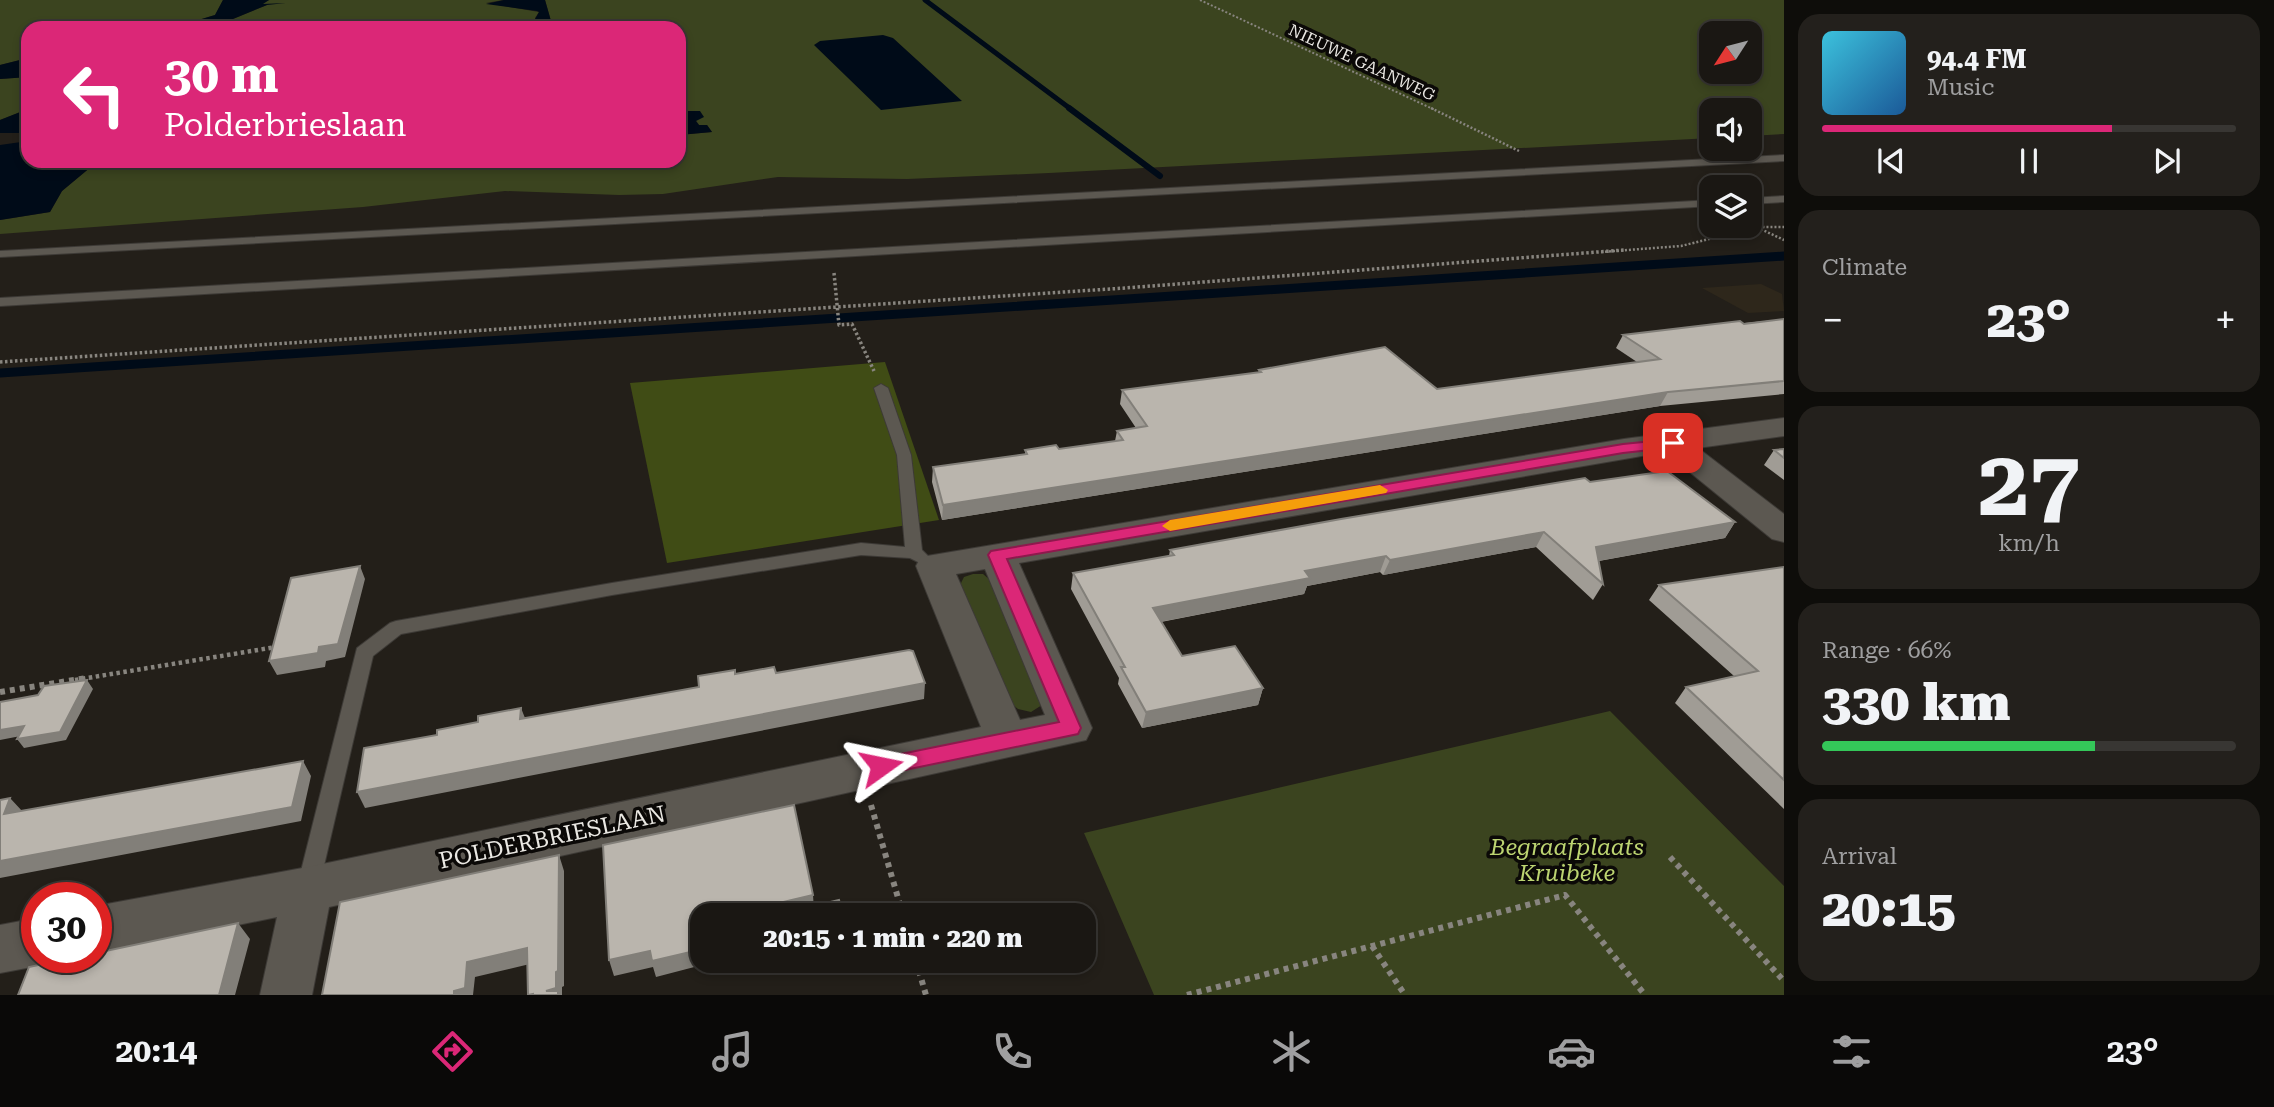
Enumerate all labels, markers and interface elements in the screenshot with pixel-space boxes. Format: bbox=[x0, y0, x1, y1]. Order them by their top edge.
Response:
street label: NIEUWE GAANWEG bbox=[1286, 20, 1439, 105]
north arrow bbox=[1699, 21, 1762, 84]
map controls bbox=[1699, 21, 1762, 238]
text: 94.4 FM bbox=[1927, 44, 2027, 74]
text: 30 m bbox=[164, 47, 279, 104]
icon: left bbox=[49, 49, 140, 140]
text: Music bbox=[1927, 74, 1994, 101]
button: sound bbox=[1699, 98, 1762, 161]
text: Polderbrieslaan bbox=[164, 106, 406, 144]
icon: previous bbox=[1872, 142, 1910, 180]
icon: pause bbox=[2010, 142, 2048, 180]
icon: next bbox=[2148, 142, 2186, 180]
button: layers bbox=[1699, 175, 1762, 238]
text: Climate bbox=[1822, 254, 1907, 281]
text: 23° bbox=[1987, 289, 2071, 350]
text: − bbox=[1822, 298, 1843, 342]
text: + bbox=[2215, 298, 2236, 342]
pin bbox=[1643, 413, 1703, 473]
icon: arrive bbox=[1654, 424, 1692, 462]
text: 27 bbox=[1978, 431, 2080, 537]
text: km/h bbox=[1998, 530, 2060, 557]
text: Range · 66% bbox=[1822, 637, 1951, 664]
text: 330 km bbox=[1822, 672, 2010, 733]
position arrow bbox=[844, 729, 918, 803]
street label: POLDERBRIESLAAN bbox=[436, 800, 668, 875]
park label: Begraafplaats Kruibeke bbox=[1489, 834, 1644, 887]
text: Arrival bbox=[1822, 843, 1897, 870]
text: 20:15 bbox=[1822, 878, 1956, 939]
speed limit sign: 30 bbox=[21, 882, 112, 973]
text: 20:15 · 1 min · 220 m bbox=[763, 923, 1023, 953]
icon: directions bbox=[428, 1027, 477, 1076]
icon: music bbox=[708, 1027, 757, 1076]
icon: phone bbox=[988, 1027, 1037, 1076]
icon: climate bbox=[1267, 1027, 1316, 1076]
icon: car bbox=[1547, 1027, 1596, 1076]
icon: filters bbox=[1827, 1027, 1876, 1076]
text: 20:14 bbox=[115, 1032, 197, 1070]
text: 23° bbox=[2107, 1032, 2159, 1070]

